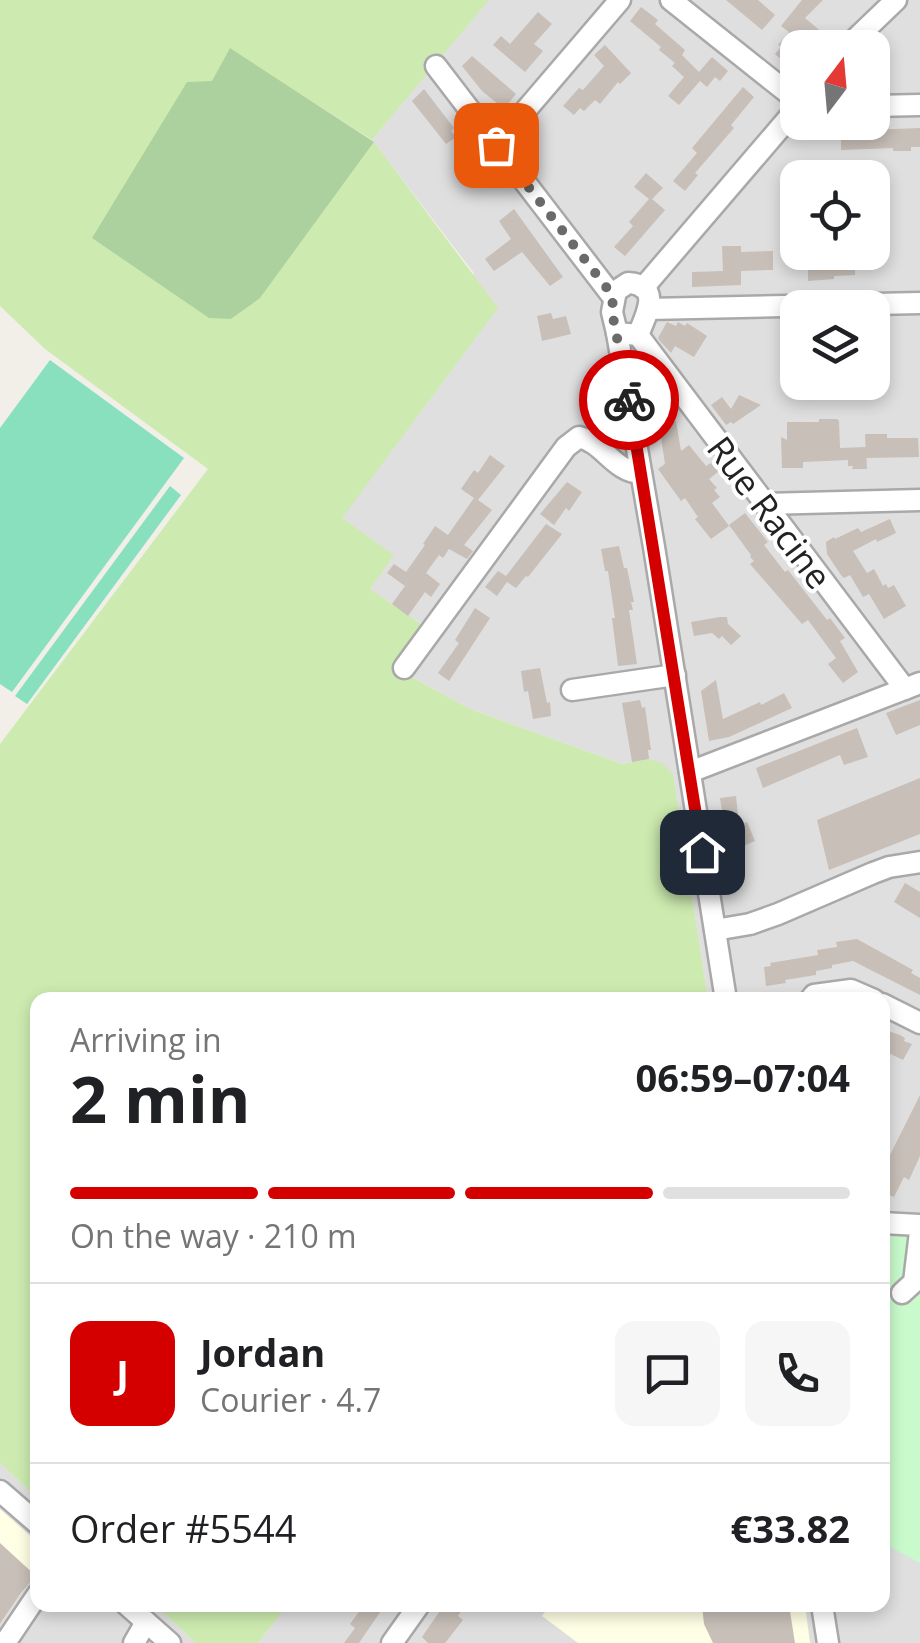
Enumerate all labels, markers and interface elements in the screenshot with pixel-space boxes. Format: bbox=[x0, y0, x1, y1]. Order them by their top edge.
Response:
north arrow bbox=[780, 30, 890, 140]
map controls bbox=[780, 30, 890, 400]
pin bbox=[454, 103, 539, 188]
icon: bag bbox=[469, 118, 524, 173]
button: locate bbox=[780, 160, 890, 270]
button: layers bbox=[780, 290, 890, 400]
courier bbox=[579, 350, 679, 450]
icon: bike bbox=[602, 373, 657, 428]
street label: Rue Racine bbox=[697, 426, 843, 598]
pin bbox=[660, 810, 745, 895]
icon: home bbox=[675, 825, 730, 880]
text: Arriving in bbox=[70, 1018, 222, 1061]
text: 06:59–07:04 bbox=[636, 1051, 850, 1103]
text: 2 min bbox=[70, 1054, 250, 1142]
text: On the way · 210 m bbox=[70, 1214, 357, 1257]
button: chat bbox=[615, 1321, 720, 1426]
button: phone bbox=[745, 1321, 850, 1426]
text: Jordan bbox=[200, 1326, 325, 1378]
text: J bbox=[116, 1347, 129, 1399]
text: Courier · 4.7 bbox=[200, 1378, 381, 1421]
text: Order #5544 bbox=[70, 1502, 297, 1554]
text: €33.82 bbox=[731, 1502, 850, 1554]

